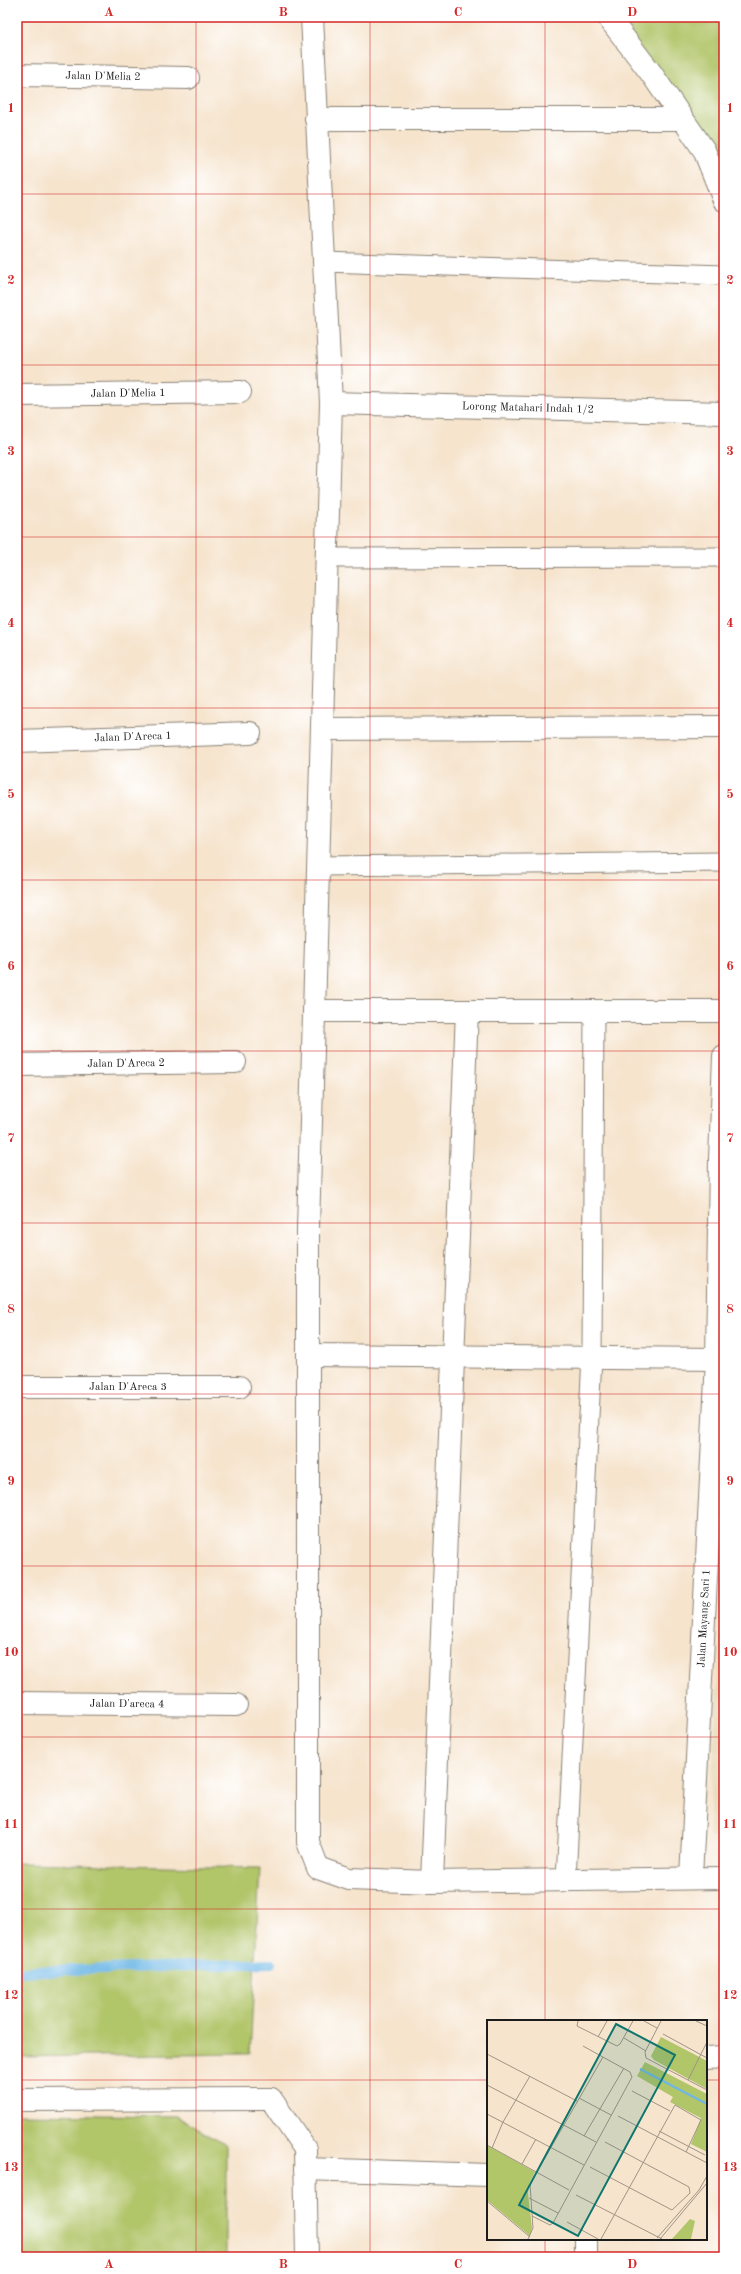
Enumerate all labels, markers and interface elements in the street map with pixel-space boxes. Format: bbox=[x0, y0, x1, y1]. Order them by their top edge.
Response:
text: A bbox=[104, 6, 114, 19]
text: B bbox=[278, 6, 288, 19]
text: C bbox=[454, 6, 462, 19]
text: D bbox=[627, 6, 637, 19]
street label: Jalan D'Melia 2 bbox=[65, 70, 141, 83]
text: 1 bbox=[7, 102, 15, 115]
text: 1 bbox=[726, 102, 734, 115]
text: 2 bbox=[7, 274, 15, 287]
text: 2 bbox=[726, 274, 734, 287]
street label: Jalan D'Melia 1 bbox=[90, 388, 166, 400]
street label: Lorong Matahari Indah 1/2 bbox=[462, 401, 594, 415]
text: 3 bbox=[7, 445, 15, 458]
text: 3 bbox=[726, 445, 734, 458]
text: 4 bbox=[7, 617, 15, 630]
text: 4 bbox=[726, 617, 734, 630]
street label: Jalan D'Areca 1 bbox=[94, 730, 172, 744]
text: 5 bbox=[7, 788, 15, 801]
text: 5 bbox=[726, 788, 734, 801]
text: 6 bbox=[7, 960, 15, 973]
text: 6 bbox=[726, 960, 734, 973]
street label: Jalan D'Areca 2 bbox=[87, 1057, 165, 1070]
text: 7 bbox=[7, 1132, 15, 1145]
text: 7 bbox=[726, 1132, 734, 1145]
text: 8 bbox=[7, 1303, 15, 1316]
text: 8 bbox=[726, 1303, 734, 1316]
street label: Jalan D'Areca 3 bbox=[89, 1382, 167, 1393]
text: 9 bbox=[7, 1475, 15, 1488]
text: 9 bbox=[726, 1475, 734, 1488]
street label: Jalan Mayang Sari 1 bbox=[696, 1569, 712, 1668]
text: 10 bbox=[3, 1646, 19, 1659]
text: 10 bbox=[722, 1646, 738, 1659]
street label: Jalan D'areca 4 bbox=[90, 1698, 164, 1710]
text: 11 bbox=[3, 1818, 19, 1831]
text: 11 bbox=[722, 1818, 738, 1831]
text: 12 bbox=[3, 1989, 19, 2002]
text: 12 bbox=[722, 1989, 738, 2002]
inset map bbox=[487, 2020, 707, 2240]
text: 13 bbox=[3, 2161, 19, 2174]
text: 13 bbox=[722, 2161, 738, 2174]
text: A bbox=[104, 2258, 114, 2271]
text: B bbox=[278, 2258, 288, 2271]
text: C bbox=[454, 2258, 462, 2271]
text: D bbox=[627, 2258, 637, 2271]

